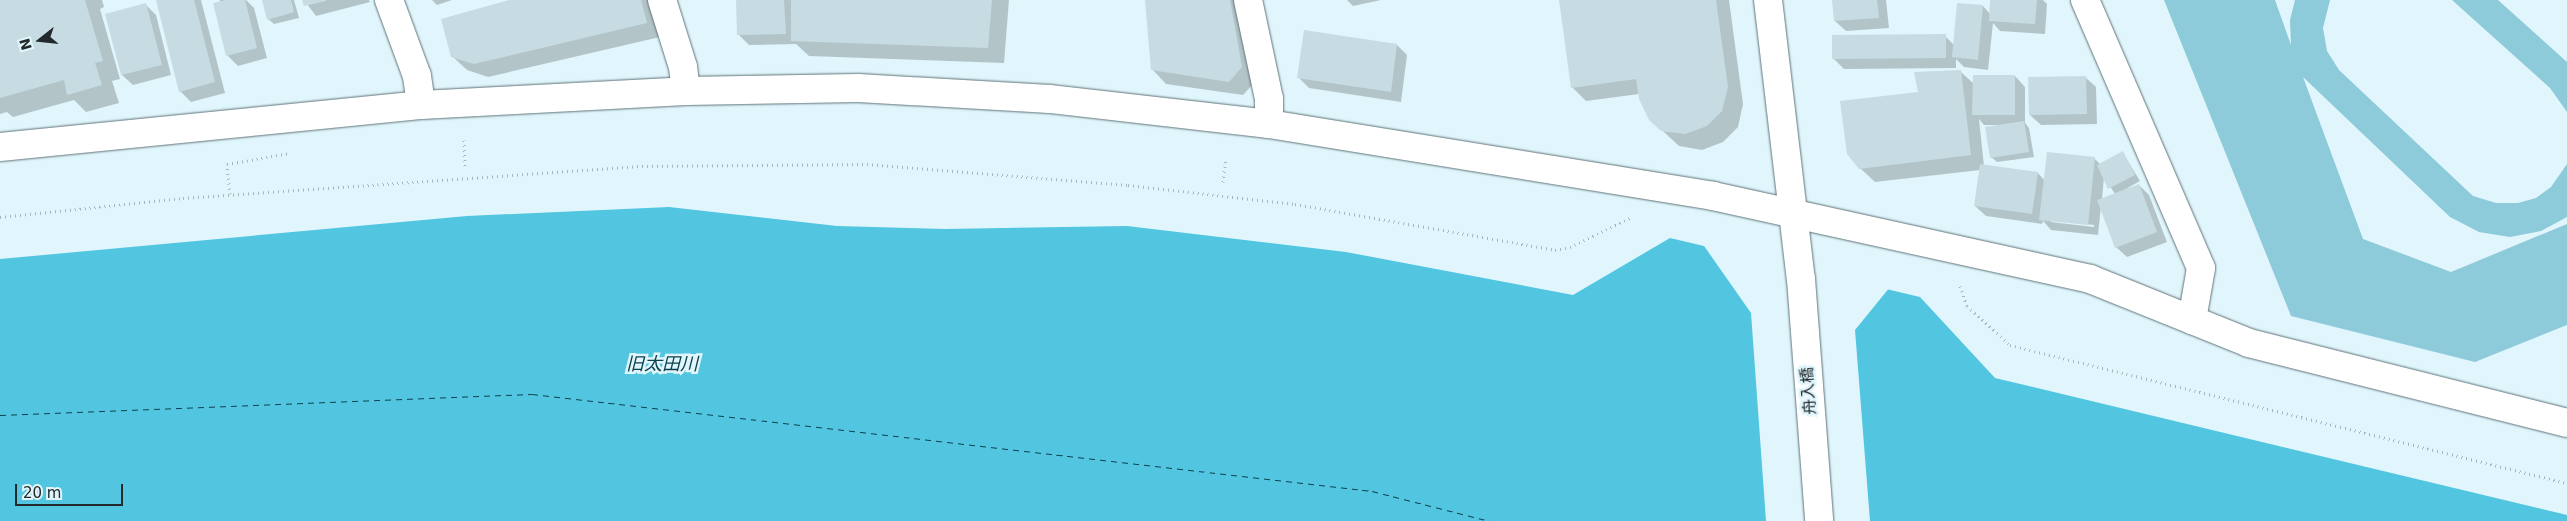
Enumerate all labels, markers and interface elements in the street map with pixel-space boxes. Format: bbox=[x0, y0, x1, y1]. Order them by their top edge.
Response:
north arrow bbox=[15, 15, 65, 65]
text: N bbox=[16, 36, 35, 52]
water label: 旧太田川 bbox=[626, 353, 698, 375]
street label: 舟入橋 bbox=[1798, 366, 1820, 416]
scale bar bbox=[18, 474, 125, 506]
text: 20 m bbox=[23, 484, 61, 502]

